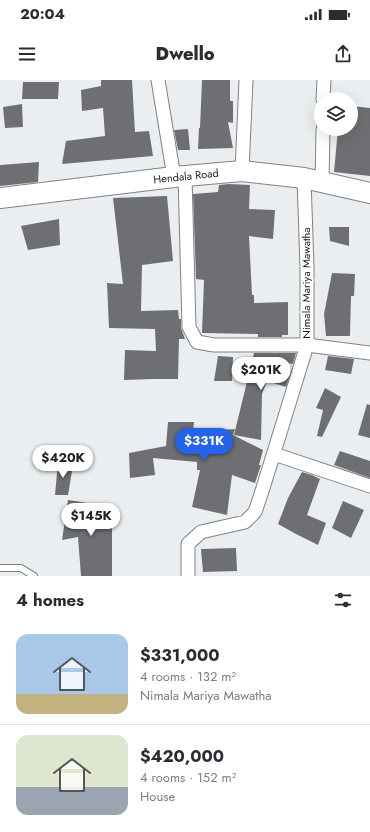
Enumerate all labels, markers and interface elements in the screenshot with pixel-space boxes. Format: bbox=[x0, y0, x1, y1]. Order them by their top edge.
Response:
text: 20:04 bbox=[20, 3, 65, 25]
text: Dwello bbox=[155, 41, 215, 67]
icon: menu bbox=[16, 43, 38, 65]
icon: share bbox=[332, 43, 354, 65]
map controls bbox=[314, 92, 358, 136]
button: layers bbox=[314, 92, 358, 136]
street label: Hendala Road bbox=[152, 165, 220, 187]
street label: Nimala Mariya Mawatha bbox=[298, 227, 314, 339]
pin: $201K bbox=[233, 357, 289, 391]
text: $201K bbox=[241, 360, 281, 379]
pin: $331K bbox=[176, 428, 232, 462]
text: $331K bbox=[184, 431, 224, 450]
pin: $420K bbox=[35, 445, 91, 479]
text: $420K bbox=[41, 448, 85, 467]
pin: $145K bbox=[63, 503, 119, 537]
text: $145K bbox=[70, 506, 112, 525]
text: 4 homes bbox=[16, 588, 84, 612]
icon: filters bbox=[332, 589, 354, 611]
text: $331,000 bbox=[140, 643, 220, 667]
icon: home bbox=[48, 650, 96, 698]
text: 4 rooms · 132 m² bbox=[140, 667, 236, 686]
text: Nimala Mariya Mawatha bbox=[140, 686, 272, 705]
text: $420,000 bbox=[140, 744, 224, 768]
icon: home bbox=[48, 751, 96, 799]
text: 4 rooms · 152 m² bbox=[140, 768, 236, 787]
text: House bbox=[140, 787, 175, 806]

